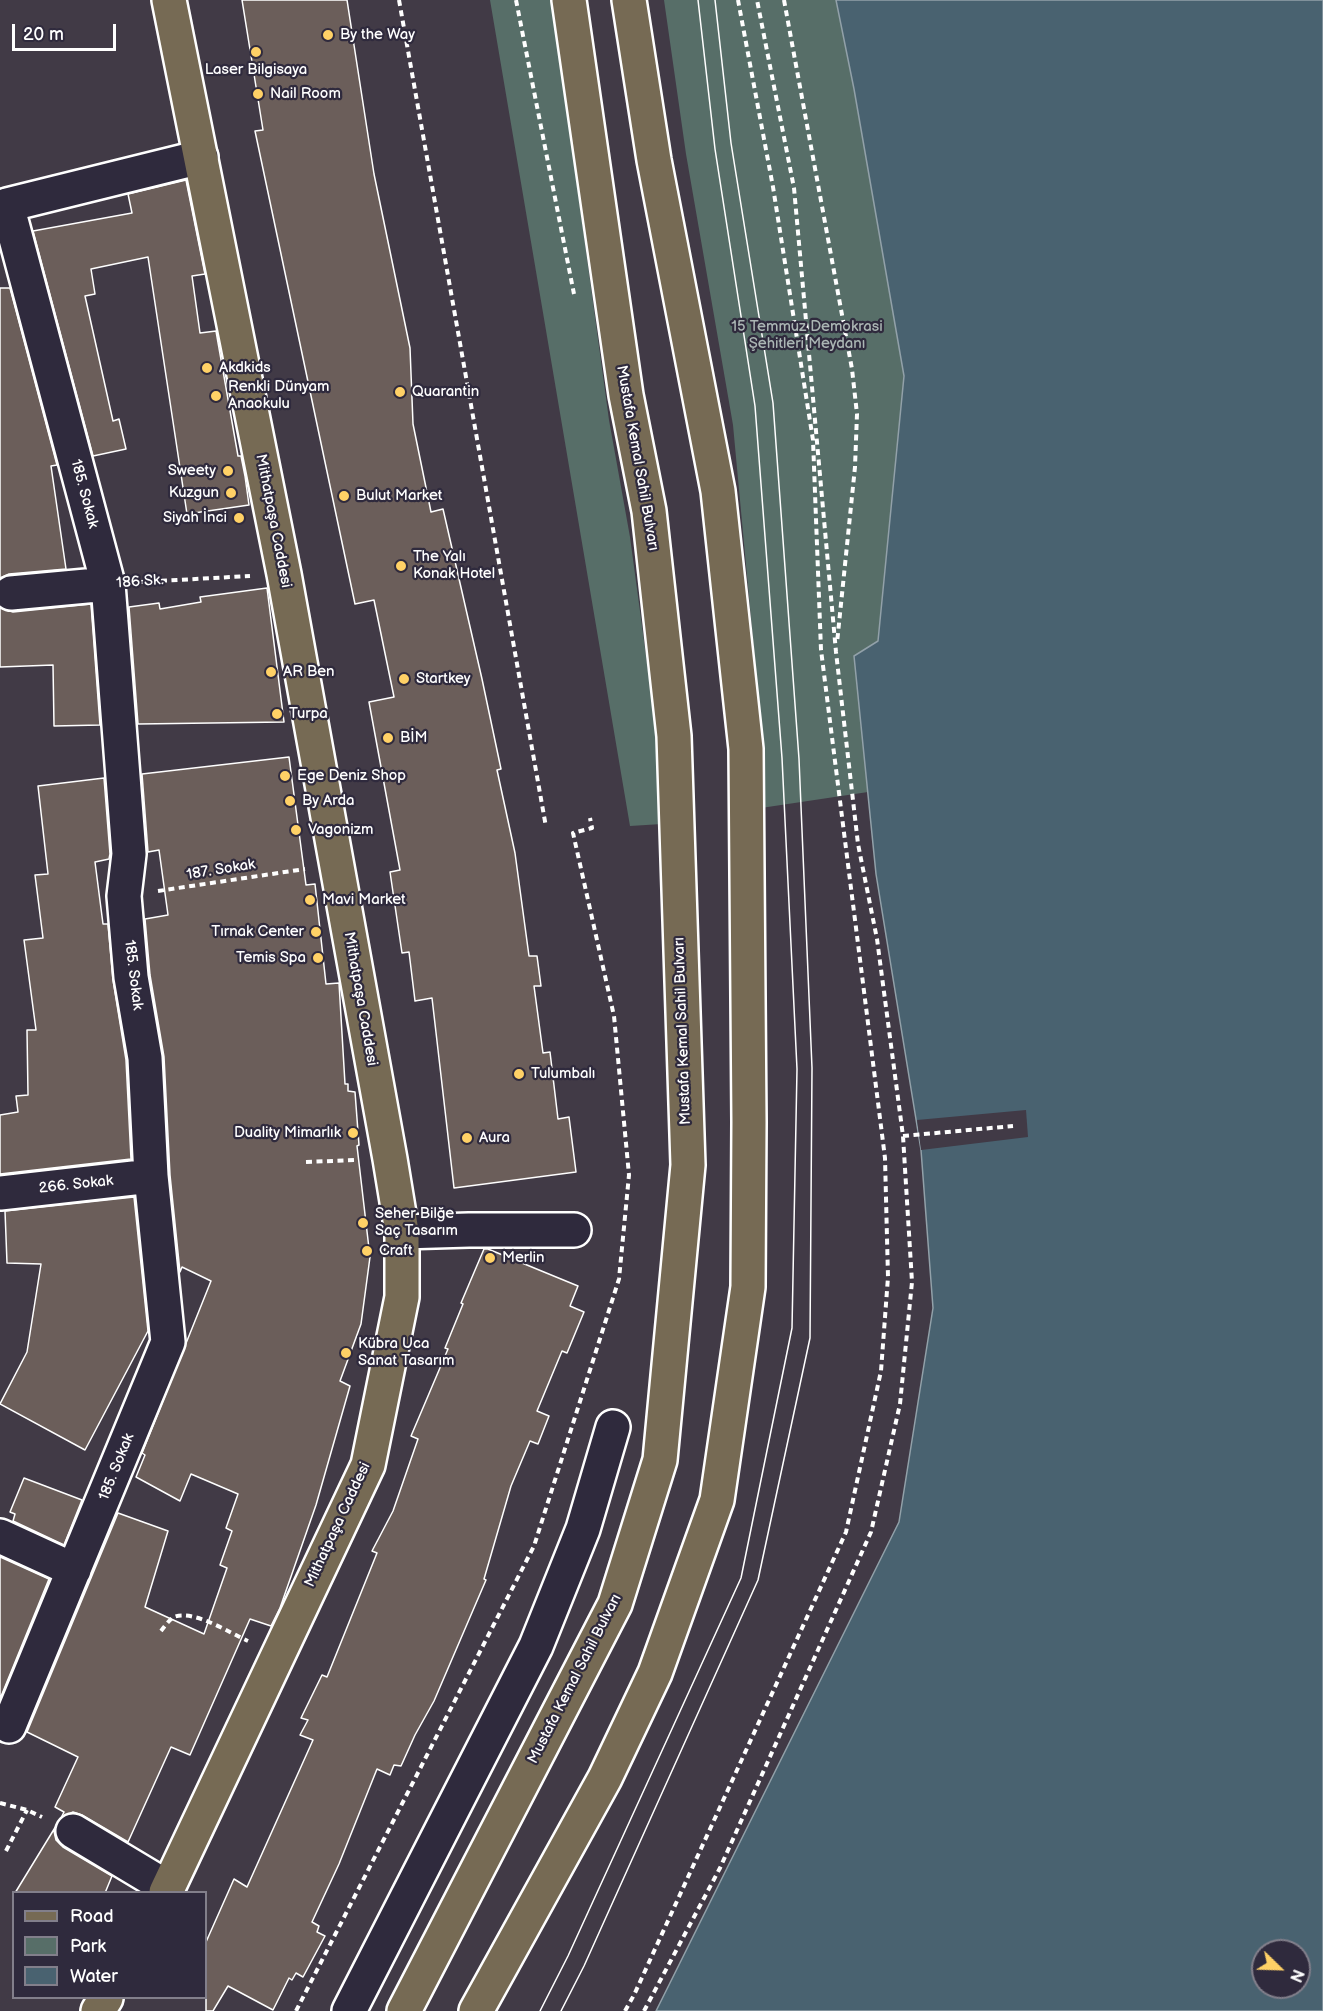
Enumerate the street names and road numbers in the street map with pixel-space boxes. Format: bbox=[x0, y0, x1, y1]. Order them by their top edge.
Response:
street label: Mustafa Kemal Sahil Bulvarı bbox=[612, 364, 662, 552]
street label: Mithatpaşa Caddesi bbox=[251, 453, 295, 589]
street label: 185. Sokak bbox=[66, 458, 102, 530]
street label: 186 Sk. bbox=[116, 571, 164, 593]
street label: 187. Sokak bbox=[185, 856, 257, 884]
street label: Mithatpaşa Caddesi bbox=[339, 931, 381, 1067]
street label: Mustafa Kemal Sahil Bulvarı bbox=[671, 937, 695, 1125]
street label: 185. Sokak bbox=[120, 939, 146, 1011]
street label: 266. Sokak bbox=[38, 1172, 114, 1198]
street label: 185. Sokak bbox=[95, 1431, 139, 1503]
street label: Mithatpaşa Caddesi bbox=[301, 1460, 375, 1590]
street label: Mustafa Kemal Sahil Bulvarı bbox=[524, 1591, 626, 1767]

